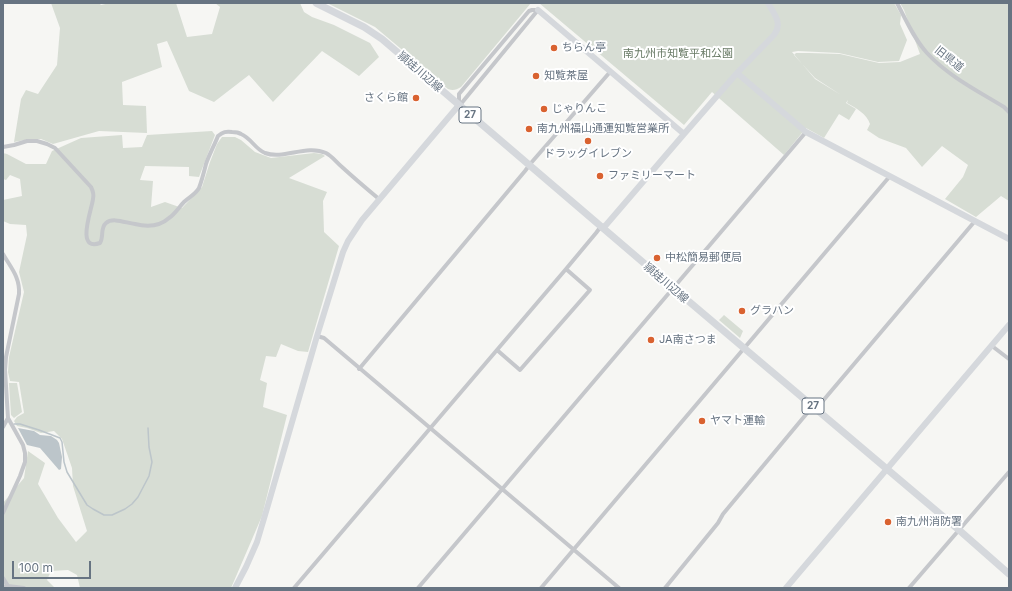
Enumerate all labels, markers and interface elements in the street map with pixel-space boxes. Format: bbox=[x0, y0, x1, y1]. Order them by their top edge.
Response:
place label: ちらん亭 bbox=[562, 41, 606, 55]
marker: ちらん亭 bbox=[549, 43, 559, 53]
street label: 旧県道 bbox=[932, 43, 966, 75]
park label: 南九州市知覧平和公園 bbox=[623, 47, 733, 61]
street label: 頴娃川辺線 bbox=[395, 49, 445, 95]
place label: 知覧茶屋 bbox=[544, 69, 588, 83]
marker: 知覧茶屋 bbox=[531, 71, 541, 81]
place label: さくら館 bbox=[364, 91, 408, 105]
marker: さくら館 bbox=[411, 93, 421, 103]
place label: じゃりんこ bbox=[552, 102, 607, 116]
marker: じゃりんこ bbox=[539, 104, 549, 114]
road number: 27 bbox=[459, 107, 481, 123]
place label: 南九州福山通運知覧営業所 bbox=[537, 122, 669, 136]
marker: 南九州福山通運知覧営業所 bbox=[524, 124, 534, 134]
marker: ドラッグイレブン bbox=[583, 136, 593, 146]
place label: ドラッグイレブン bbox=[544, 147, 632, 161]
place label: ファミリーマート bbox=[608, 169, 696, 183]
marker: ファミリーマート bbox=[595, 171, 605, 181]
place label: 中松簡易郵便局 bbox=[665, 251, 742, 265]
marker: 中松簡易郵便局 bbox=[652, 253, 662, 263]
street label: 頴娃川辺線 bbox=[641, 260, 691, 306]
place label: グラハン bbox=[750, 304, 794, 318]
marker: グラハン bbox=[737, 306, 747, 316]
place label: JA南さつま bbox=[659, 333, 717, 347]
marker: JA南さつま bbox=[646, 335, 656, 345]
road number: 27 bbox=[802, 398, 824, 414]
place label: ヤマト運輸 bbox=[710, 414, 765, 428]
marker: ヤマト運輸 bbox=[697, 416, 707, 426]
place label: 南九州消防署 bbox=[896, 515, 962, 529]
marker: 南九州消防署 bbox=[883, 517, 893, 527]
scale bar bbox=[14, 553, 93, 579]
text: 100 m bbox=[19, 560, 53, 575]

